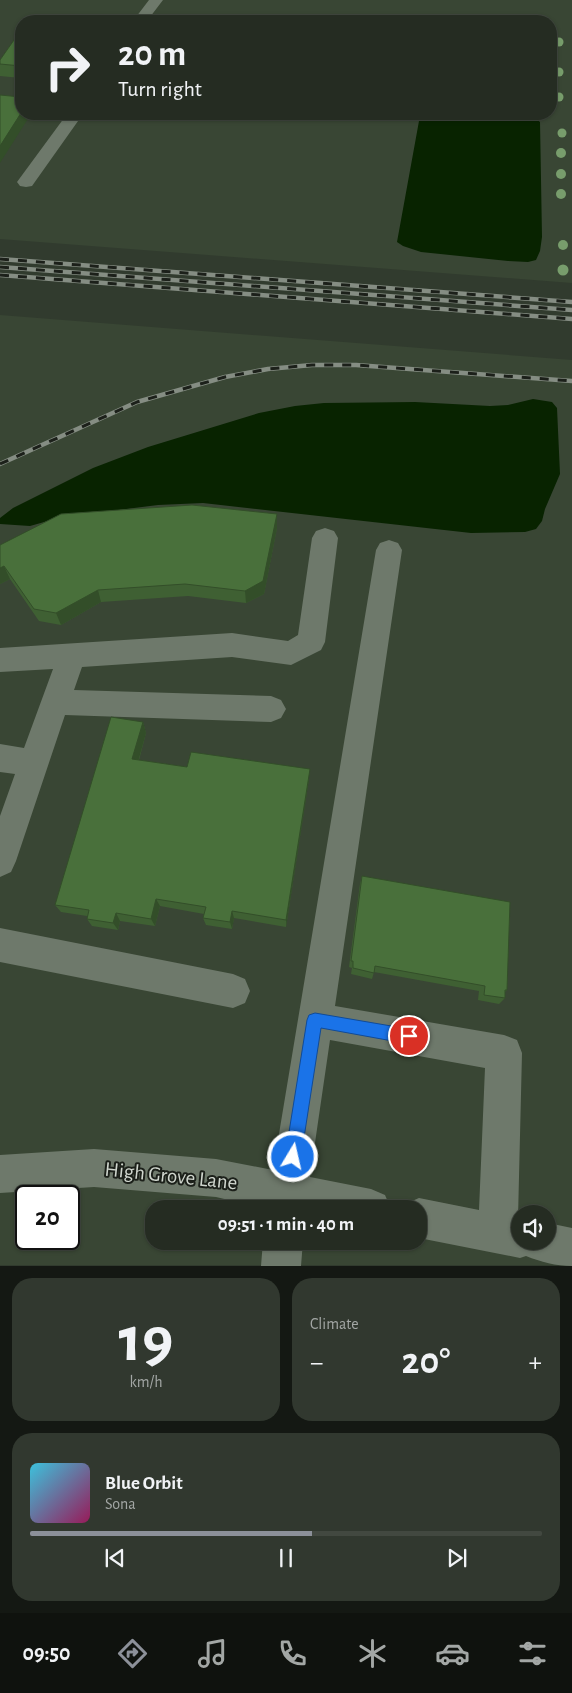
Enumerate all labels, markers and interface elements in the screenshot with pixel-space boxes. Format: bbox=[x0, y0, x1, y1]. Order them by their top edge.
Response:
icon: right bbox=[35, 35, 100, 100]
text: 20 m bbox=[118, 37, 186, 72]
text: Turn right bbox=[118, 78, 202, 100]
pin bbox=[388, 1015, 430, 1057]
icon: arrive bbox=[395, 1022, 423, 1050]
position arrow bbox=[266, 1130, 318, 1182]
street label: High Grove Lane bbox=[104, 1159, 238, 1193]
speed limit sign: 20 bbox=[15, 1185, 80, 1250]
map controls bbox=[511, 1205, 556, 1250]
button: sound bbox=[511, 1205, 556, 1250]
text: 09:51 · 1 min · 40 m bbox=[218, 1215, 354, 1234]
text: 19 bbox=[119, 1308, 173, 1373]
text: Climate bbox=[310, 1316, 359, 1332]
text: 20° bbox=[402, 1343, 450, 1381]
text: − bbox=[310, 1349, 323, 1377]
text: + bbox=[529, 1349, 542, 1377]
text: km/h bbox=[129, 1374, 163, 1390]
text: Blue Orbit bbox=[105, 1474, 183, 1493]
text: Sona bbox=[105, 1496, 136, 1512]
icon: previous bbox=[101, 1544, 129, 1572]
icon: pause bbox=[272, 1544, 300, 1572]
icon: next bbox=[443, 1544, 471, 1572]
icon: directions bbox=[115, 1636, 150, 1671]
icon: music bbox=[195, 1636, 230, 1671]
icon: phone bbox=[275, 1636, 310, 1671]
icon: climate bbox=[355, 1636, 390, 1671]
icon: car bbox=[435, 1636, 470, 1671]
icon: filters bbox=[515, 1636, 550, 1671]
text: 09:50 bbox=[22, 1642, 71, 1664]

